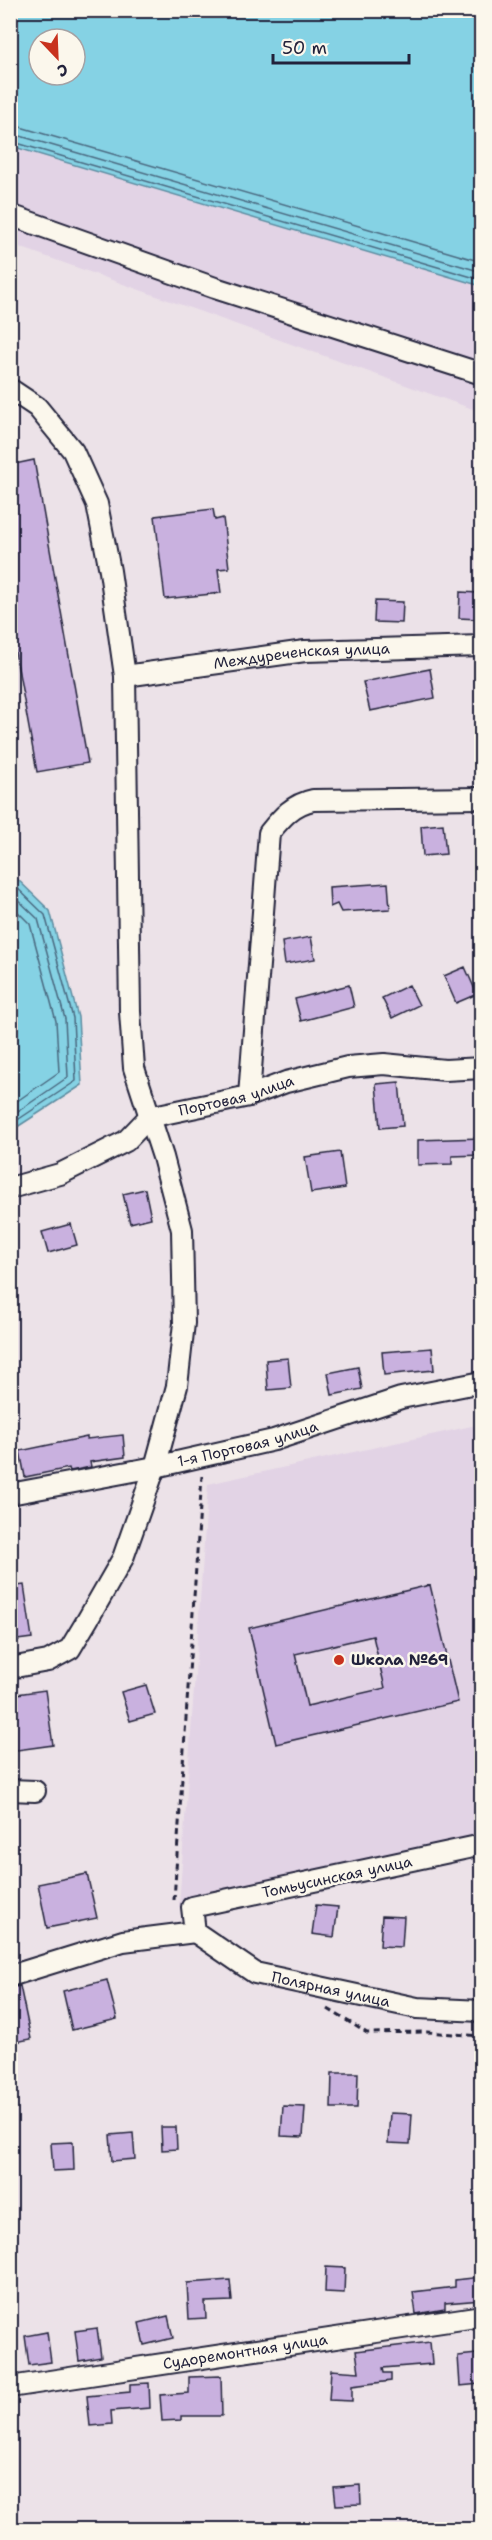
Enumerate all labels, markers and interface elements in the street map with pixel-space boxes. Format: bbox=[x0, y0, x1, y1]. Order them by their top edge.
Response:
north arrow bbox=[27, 27, 87, 87]
scale bar bbox=[273, 27, 410, 65]
text: 50 m bbox=[282, 36, 327, 60]
text: С bbox=[54, 59, 71, 82]
street label: Междуреченская улица bbox=[212, 639, 391, 674]
street label: Портовая улица bbox=[177, 1070, 297, 1121]
street label: 1-я Портовая улица bbox=[175, 1416, 321, 1472]
place label: Школа №69 bbox=[351, 1650, 448, 1670]
marker: Школа №69 bbox=[332, 1653, 346, 1667]
street label: Томьусинская улица bbox=[260, 1851, 415, 1903]
street label: Полярная улица bbox=[270, 1967, 393, 2012]
street label: Судоремонтная улица bbox=[162, 2329, 330, 2374]

